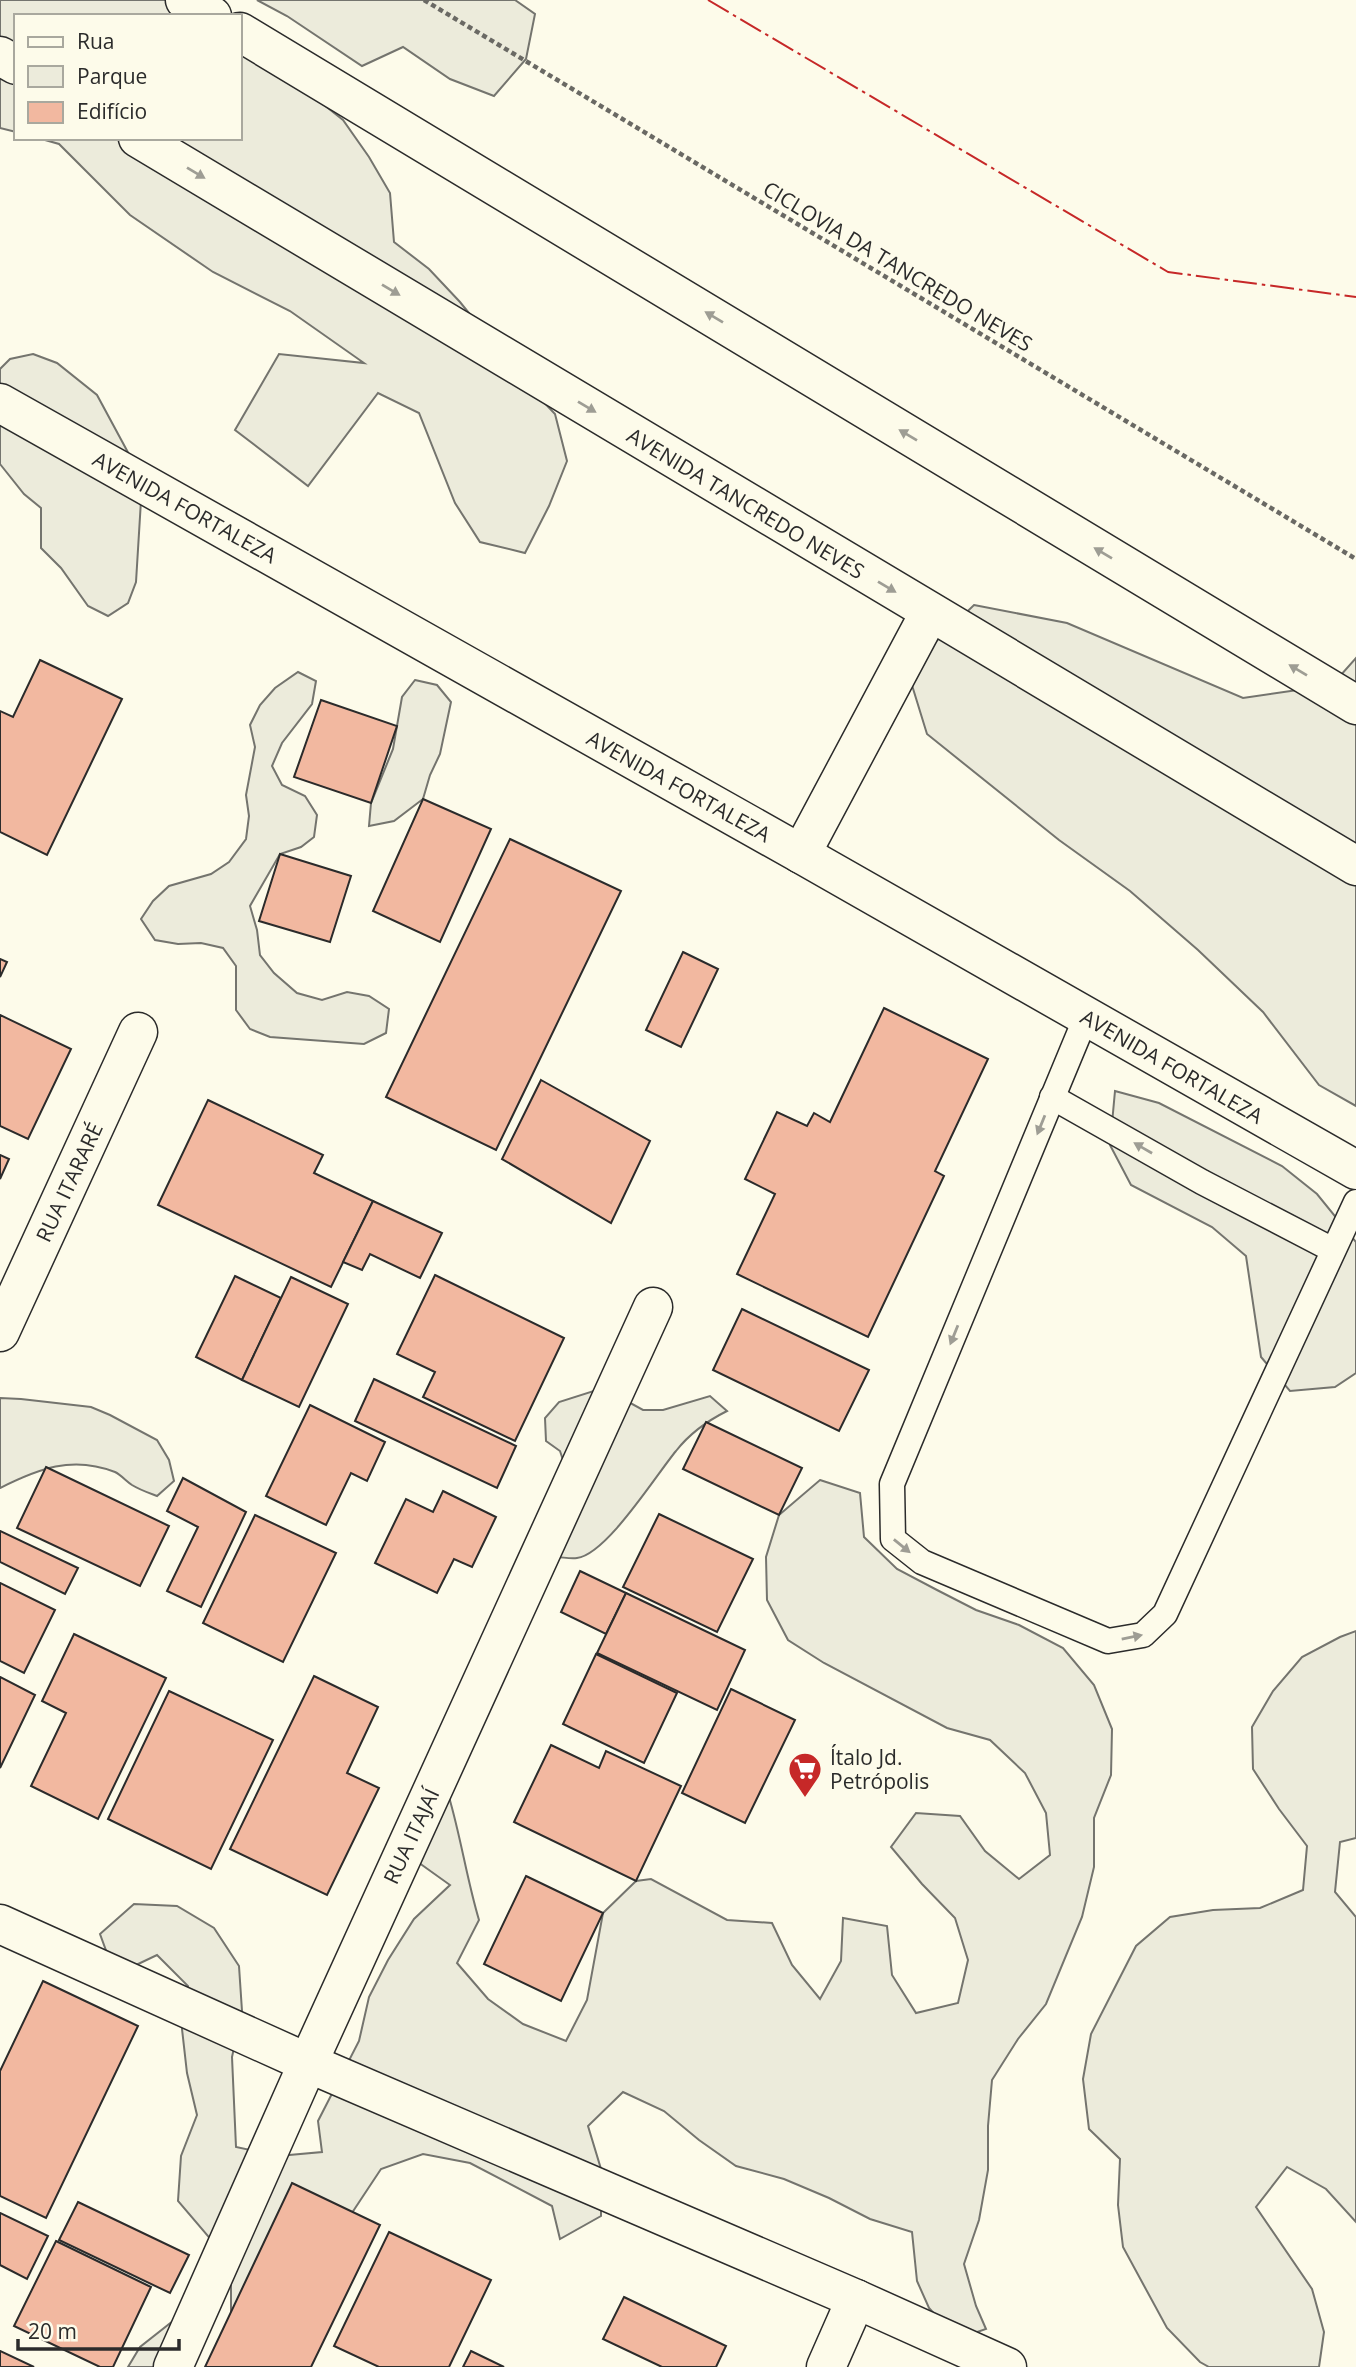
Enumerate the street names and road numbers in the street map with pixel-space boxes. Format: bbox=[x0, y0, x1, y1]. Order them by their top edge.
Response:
street label: CICLOVIA DA TANCREDO NEVES bbox=[758, 174, 1038, 358]
street label: AVENIDA TANCREDO NEVES bbox=[622, 421, 870, 585]
street label: AVENIDA FORTALEZA bbox=[88, 445, 283, 570]
street label: AVENIDA FORTALEZA bbox=[582, 724, 777, 849]
street label: AVENIDA FORTALEZA bbox=[1076, 1002, 1269, 1130]
street label: RUA ITARARÉ bbox=[29, 1118, 109, 1246]
street label: RUA ITAJAÍ bbox=[377, 1784, 445, 1888]

